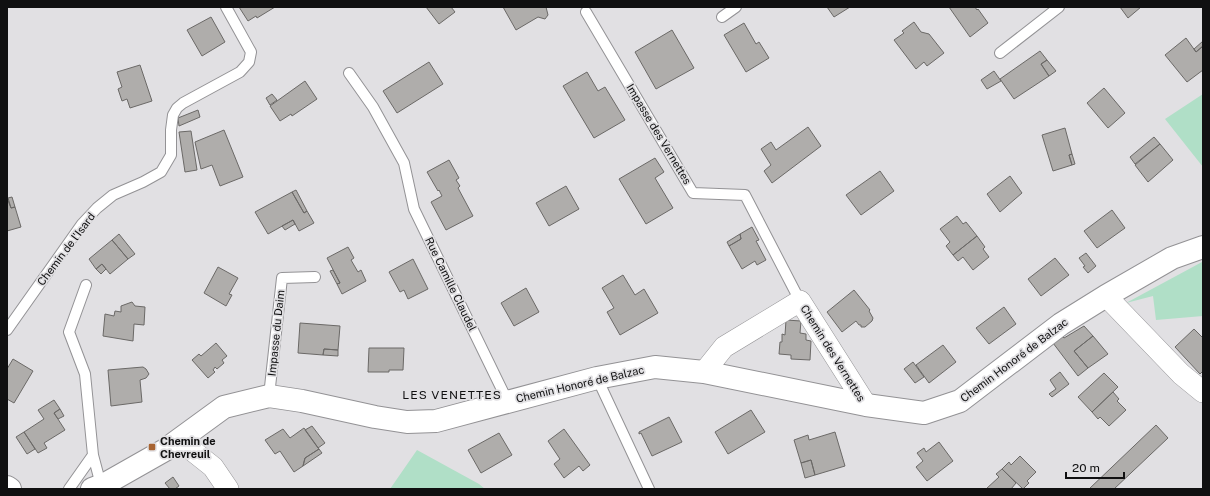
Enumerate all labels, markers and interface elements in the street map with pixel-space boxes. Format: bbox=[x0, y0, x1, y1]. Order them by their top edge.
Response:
street label: Impasse des Vernettes bbox=[624, 82, 694, 187]
street label: Chemin de l'Isard bbox=[35, 210, 97, 288]
street label: Rue Camille Claudel bbox=[423, 235, 479, 333]
street label: Impasse du Daim bbox=[266, 289, 286, 377]
street label: Chemin des Vernettes bbox=[798, 303, 868, 404]
street label: Chemin Honoré de Balzac bbox=[958, 316, 1070, 404]
street label: Chemin Honoré de Balzac bbox=[515, 363, 645, 405]
district label: LES VENETTES bbox=[402, 388, 502, 402]
place label: Chemin de Chevreuil bbox=[160, 435, 216, 460]
marker: Chemin de Chevreuil bbox=[147, 442, 157, 452]
scale bar bbox=[1066, 454, 1124, 480]
text: 20 m bbox=[1072, 461, 1100, 475]

